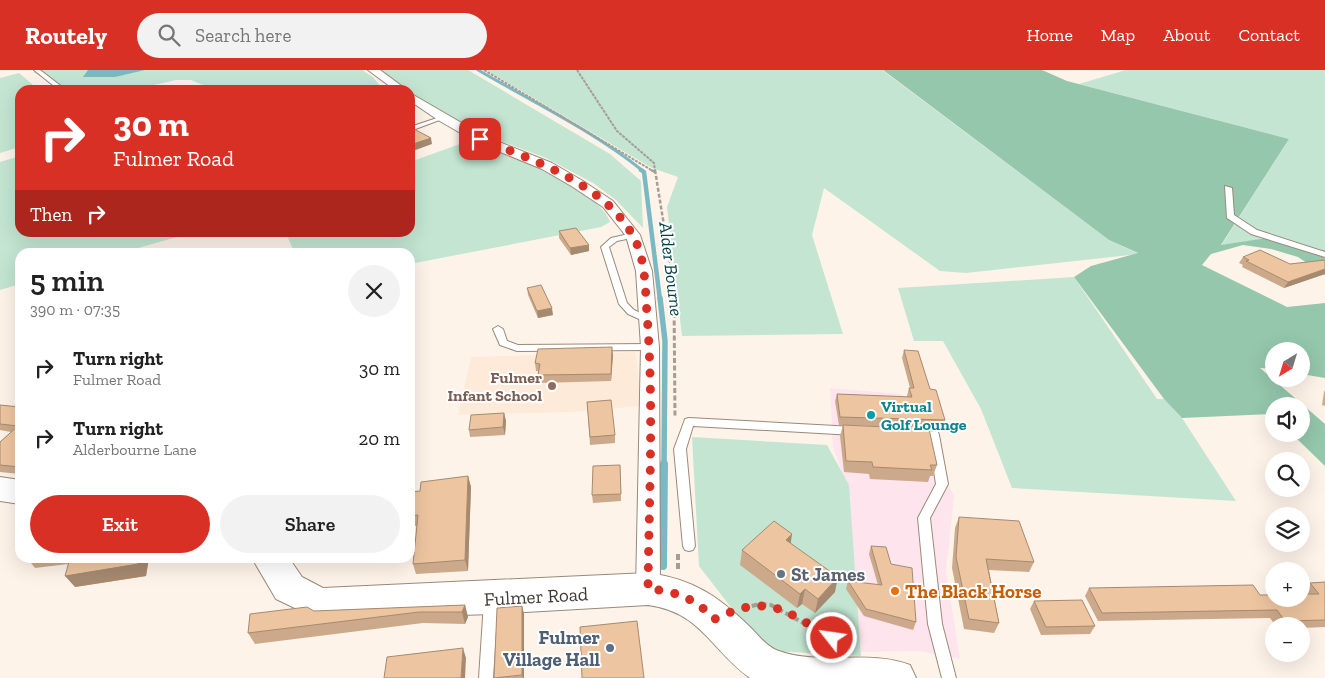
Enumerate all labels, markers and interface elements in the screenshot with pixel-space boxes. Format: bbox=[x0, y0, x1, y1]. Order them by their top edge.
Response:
search box bbox=[137, 13, 487, 58]
text: Routely bbox=[25, 21, 107, 50]
icon: search bbox=[155, 21, 183, 49]
text: Search here bbox=[195, 24, 291, 47]
text: Home bbox=[1026, 24, 1073, 46]
text: Map bbox=[1101, 24, 1135, 46]
text: About bbox=[1163, 24, 1210, 46]
text: Contact bbox=[1238, 24, 1300, 46]
text: 30 m bbox=[113, 103, 189, 145]
icon: right bbox=[30, 105, 95, 170]
pin bbox=[459, 118, 501, 160]
icon: arrive bbox=[466, 125, 494, 153]
text: Fulmer Road bbox=[113, 145, 234, 172]
icon: right bbox=[82, 200, 110, 228]
text: Then bbox=[30, 203, 72, 226]
water label: Alder Bourne bbox=[654, 220, 688, 317]
text: 5 min bbox=[30, 263, 104, 299]
button: close bbox=[348, 265, 400, 317]
text: 390 m · 07:35 bbox=[30, 300, 120, 319]
north arrow bbox=[1265, 342, 1310, 388]
map controls bbox=[1265, 342, 1310, 662]
text: Turn right bbox=[73, 347, 163, 370]
icon: right bbox=[30, 354, 58, 382]
text: 30 m bbox=[359, 357, 400, 380]
place label: Fulmer Infant School bbox=[448, 368, 542, 405]
text: Fulmer Road bbox=[73, 370, 161, 389]
marker: Fulmer Infant School bbox=[546, 380, 558, 392]
place label: Virtual Golf Lounge bbox=[881, 397, 967, 434]
button: sound bbox=[1265, 397, 1310, 442]
marker: Virtual Golf Lounge bbox=[865, 409, 877, 421]
text: Turn right bbox=[73, 417, 163, 440]
icon: right bbox=[30, 424, 58, 452]
text: 20 m bbox=[359, 427, 400, 450]
text: Alderbourne Lane bbox=[73, 440, 197, 459]
button: search bbox=[1265, 452, 1310, 497]
button: Exit bbox=[30, 495, 210, 553]
button: Share bbox=[220, 495, 400, 553]
button: layers bbox=[1265, 507, 1310, 552]
button: + bbox=[1265, 562, 1310, 607]
place label: St James bbox=[791, 563, 865, 586]
marker: St James bbox=[775, 568, 787, 580]
place label: The Black Horse bbox=[905, 580, 1041, 603]
street label: Fulmer Road bbox=[483, 582, 589, 611]
marker: The Black Horse bbox=[889, 585, 901, 597]
position arrow bbox=[805, 611, 857, 663]
button: − bbox=[1265, 617, 1310, 662]
place label: Fulmer Village Hall bbox=[503, 626, 601, 671]
marker: Fulmer Village Hall bbox=[604, 642, 616, 654]

